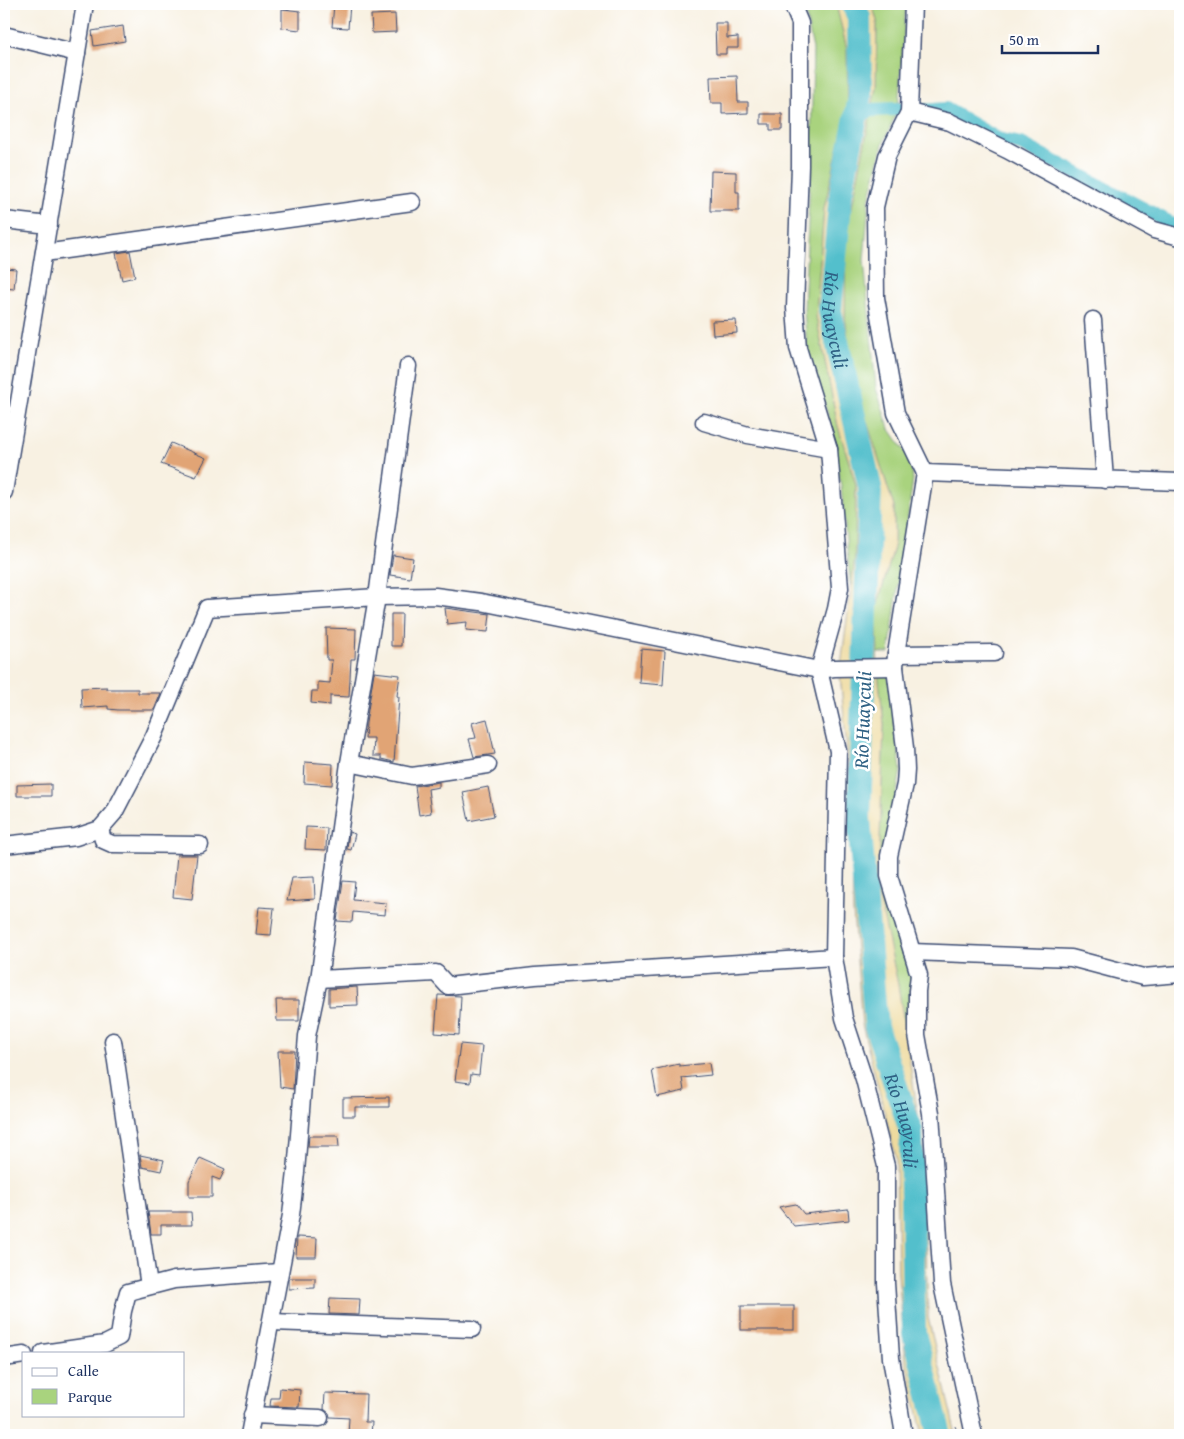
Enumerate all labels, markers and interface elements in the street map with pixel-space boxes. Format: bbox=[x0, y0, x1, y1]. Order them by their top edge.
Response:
scale bar bbox=[1002, 22, 1098, 54]
text: 50 m bbox=[1009, 29, 1040, 50]
water label: Río Huayculi bbox=[815, 269, 857, 371]
water label: Río Huayculi bbox=[846, 671, 878, 770]
water label: Río Huayculi bbox=[878, 1068, 926, 1168]
legend bbox=[22, 1352, 185, 1416]
text: Calle bbox=[68, 1360, 99, 1381]
text: Parque bbox=[68, 1386, 112, 1407]

